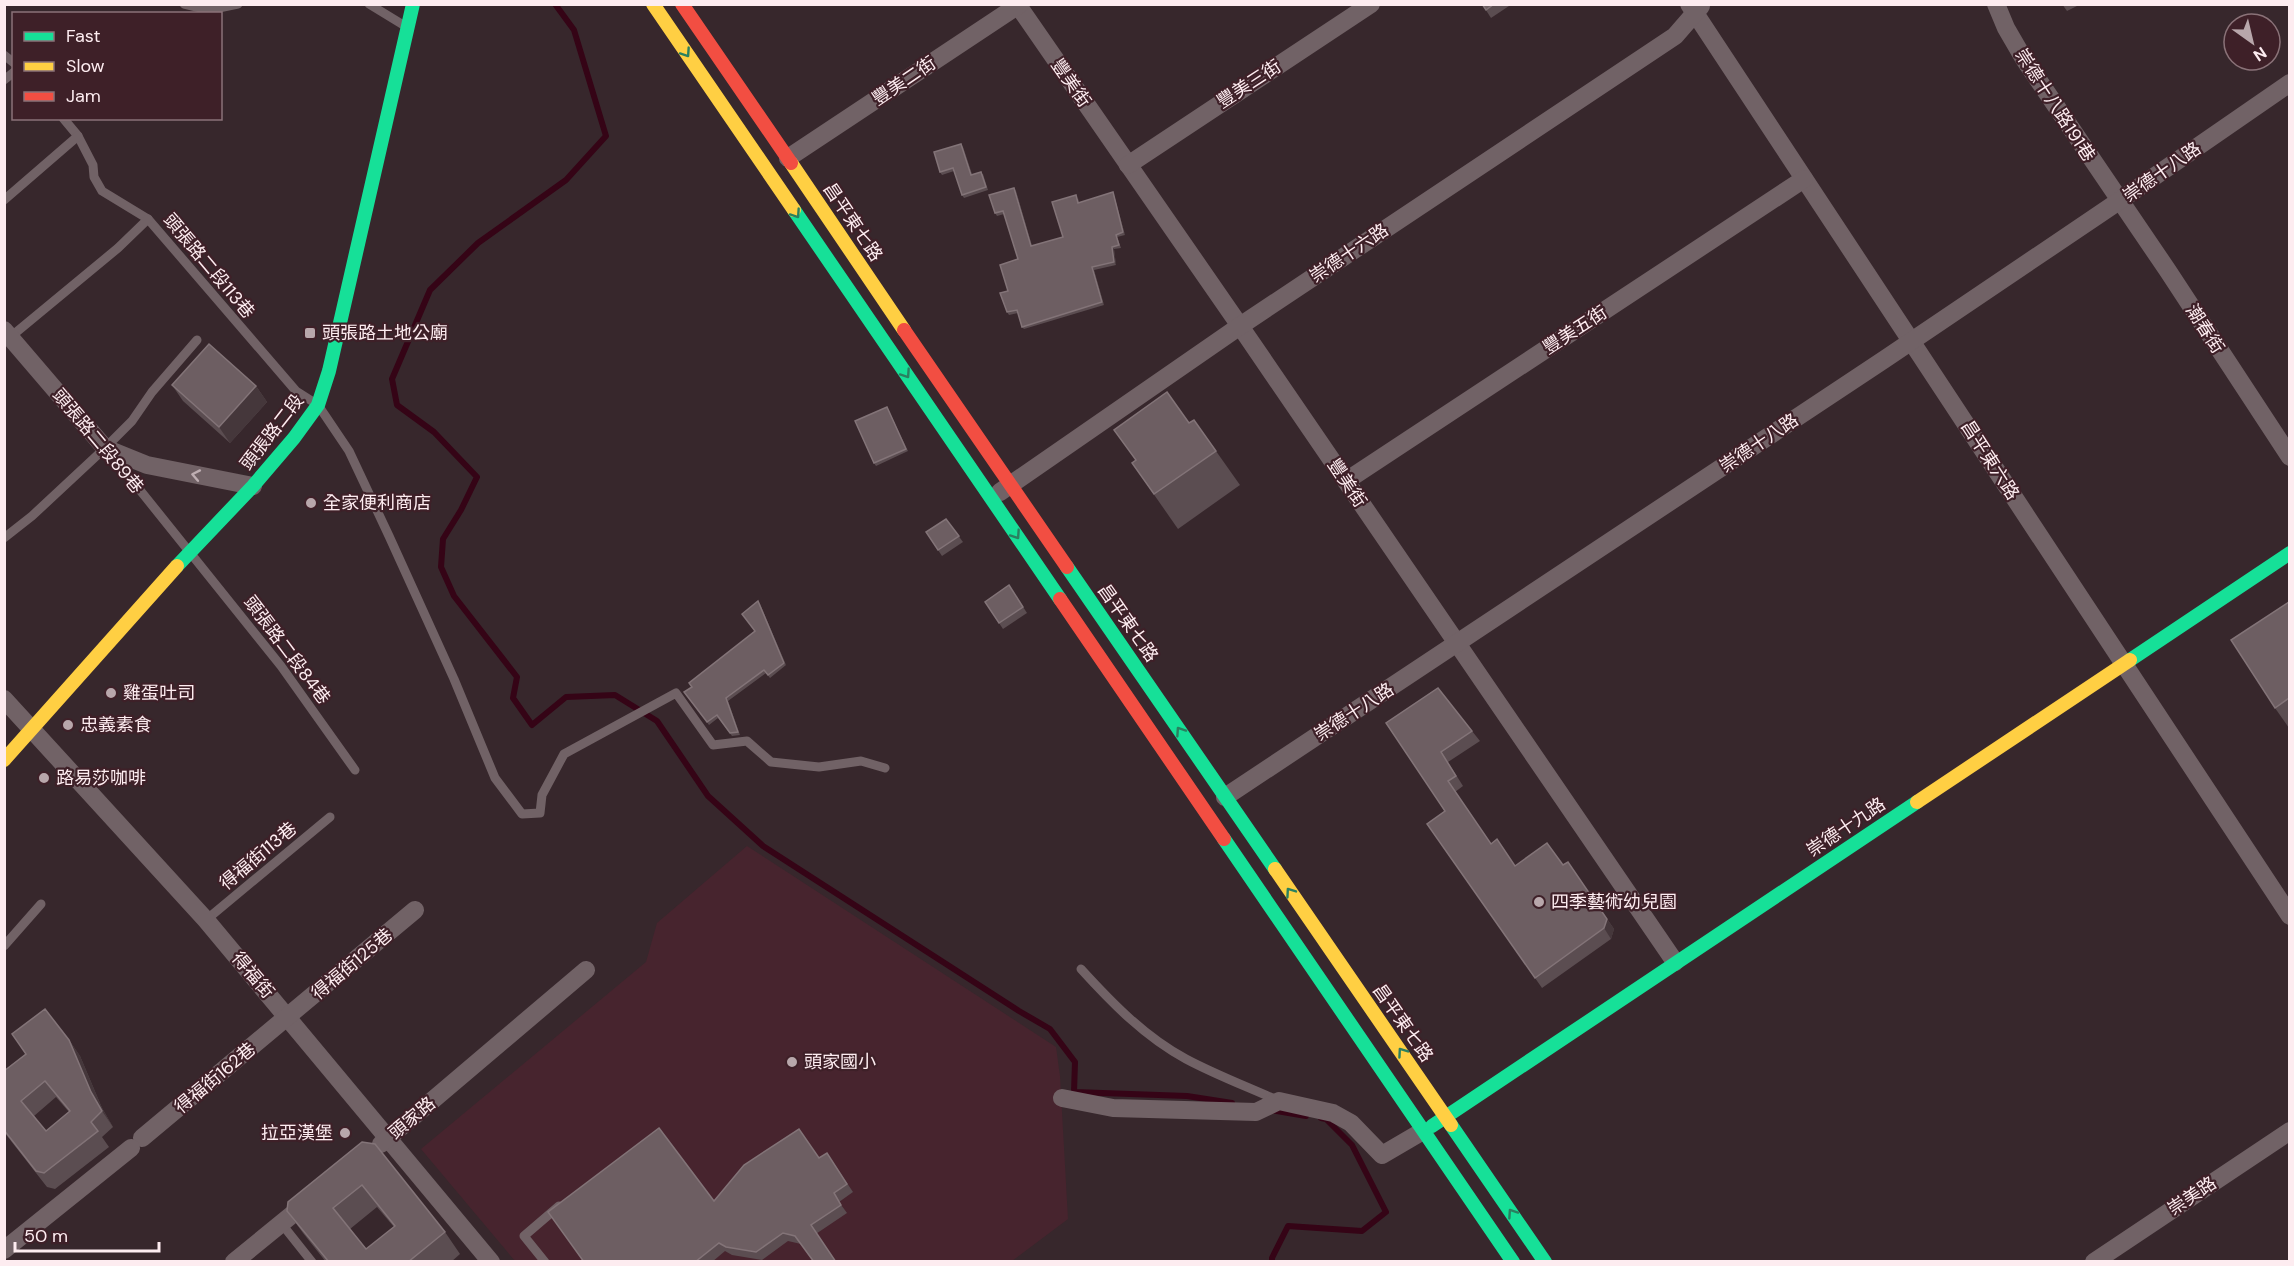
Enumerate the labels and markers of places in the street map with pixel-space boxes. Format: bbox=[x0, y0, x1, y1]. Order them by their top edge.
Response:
place label: 頭張路土地公廟 bbox=[322, 321, 448, 345]
marker: 頭張路土地公廟 bbox=[303, 326, 317, 340]
place label: 全家便利商店 bbox=[323, 491, 431, 515]
marker: 全家便利商店 bbox=[304, 496, 318, 510]
place label: 雞蛋吐司 bbox=[123, 681, 195, 705]
marker: 雞蛋吐司 bbox=[104, 686, 118, 700]
place label: 忠義素食 bbox=[80, 713, 152, 737]
marker: 忠義素食 bbox=[61, 718, 75, 732]
place label: 路易莎咖啡 bbox=[56, 766, 146, 790]
marker: 路易莎咖啡 bbox=[37, 771, 51, 785]
place label: 四季藝術幼兒園 bbox=[1551, 890, 1677, 914]
marker: 四季藝術幼兒園 bbox=[1532, 895, 1546, 909]
place label: 頭家國小 bbox=[804, 1050, 876, 1074]
marker: 頭家國小 bbox=[785, 1055, 799, 1069]
place label: 拉亞漢堡 bbox=[261, 1121, 333, 1145]
marker: 拉亞漢堡 bbox=[338, 1126, 352, 1140]

